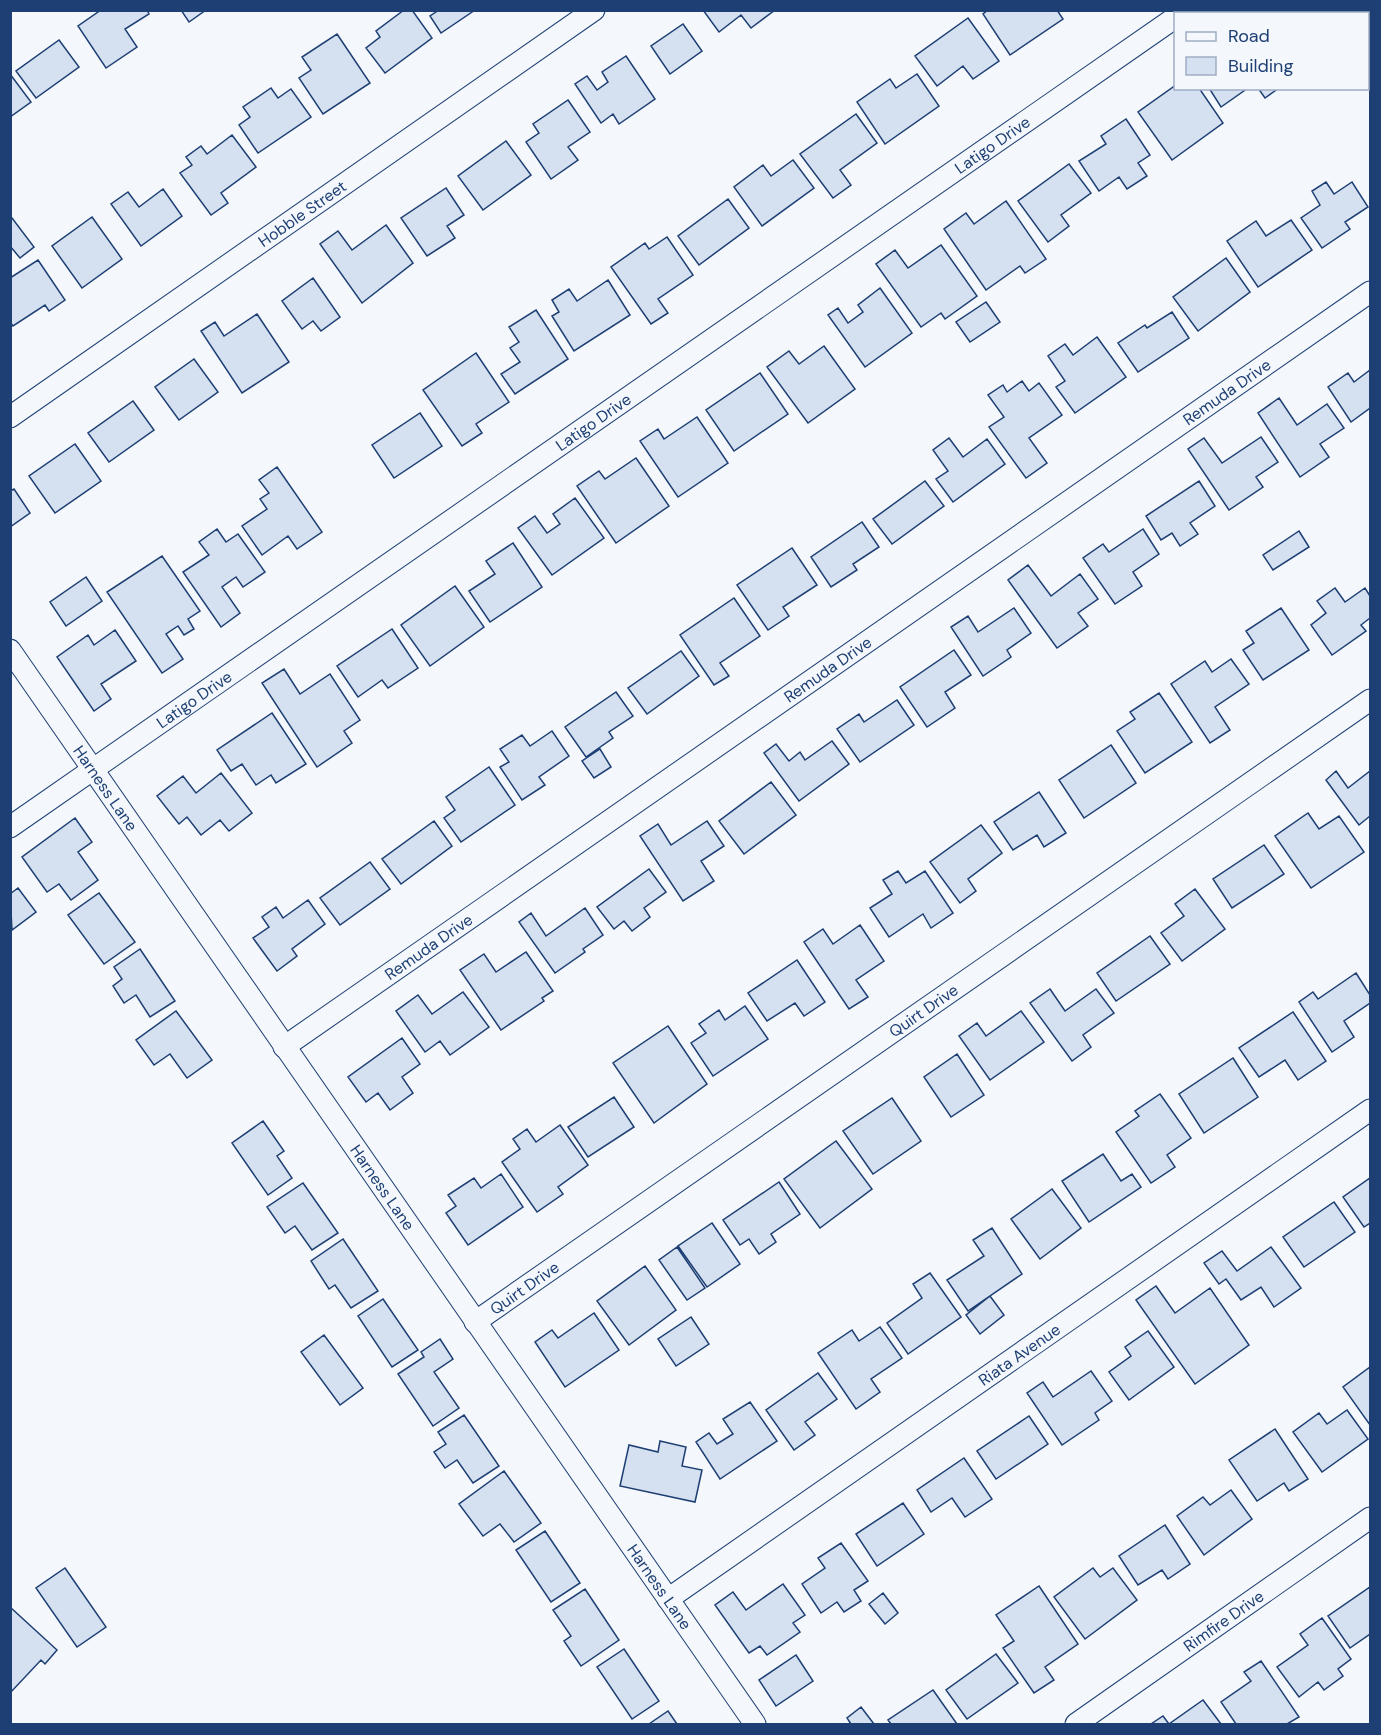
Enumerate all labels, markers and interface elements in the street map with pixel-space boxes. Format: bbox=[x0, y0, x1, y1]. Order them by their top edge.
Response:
legend bbox=[1174, 12, 1369, 90]
text: Road bbox=[1228, 24, 1270, 48]
text: Building bbox=[1228, 54, 1293, 78]
street label: Latigo Drive bbox=[951, 112, 1034, 179]
street label: Hobble Street bbox=[254, 176, 351, 252]
street label: Remuda Drive bbox=[1179, 354, 1275, 430]
street label: Latigo Drive bbox=[552, 389, 635, 456]
street label: Remuda Drive bbox=[780, 632, 876, 707]
street label: Latigo Drive bbox=[152, 666, 236, 733]
street label: Harness Lane bbox=[68, 741, 142, 835]
street label: Remuda Drive bbox=[381, 909, 477, 985]
street label: Quirt Drive bbox=[885, 979, 962, 1042]
street label: Harness Lane bbox=[345, 1141, 419, 1235]
street label: Quirt Drive bbox=[486, 1257, 563, 1320]
street label: Riata Avenue bbox=[974, 1319, 1065, 1391]
street label: Harness Lane bbox=[622, 1540, 696, 1634]
street label: Rimfire Drive bbox=[1179, 1586, 1268, 1657]

